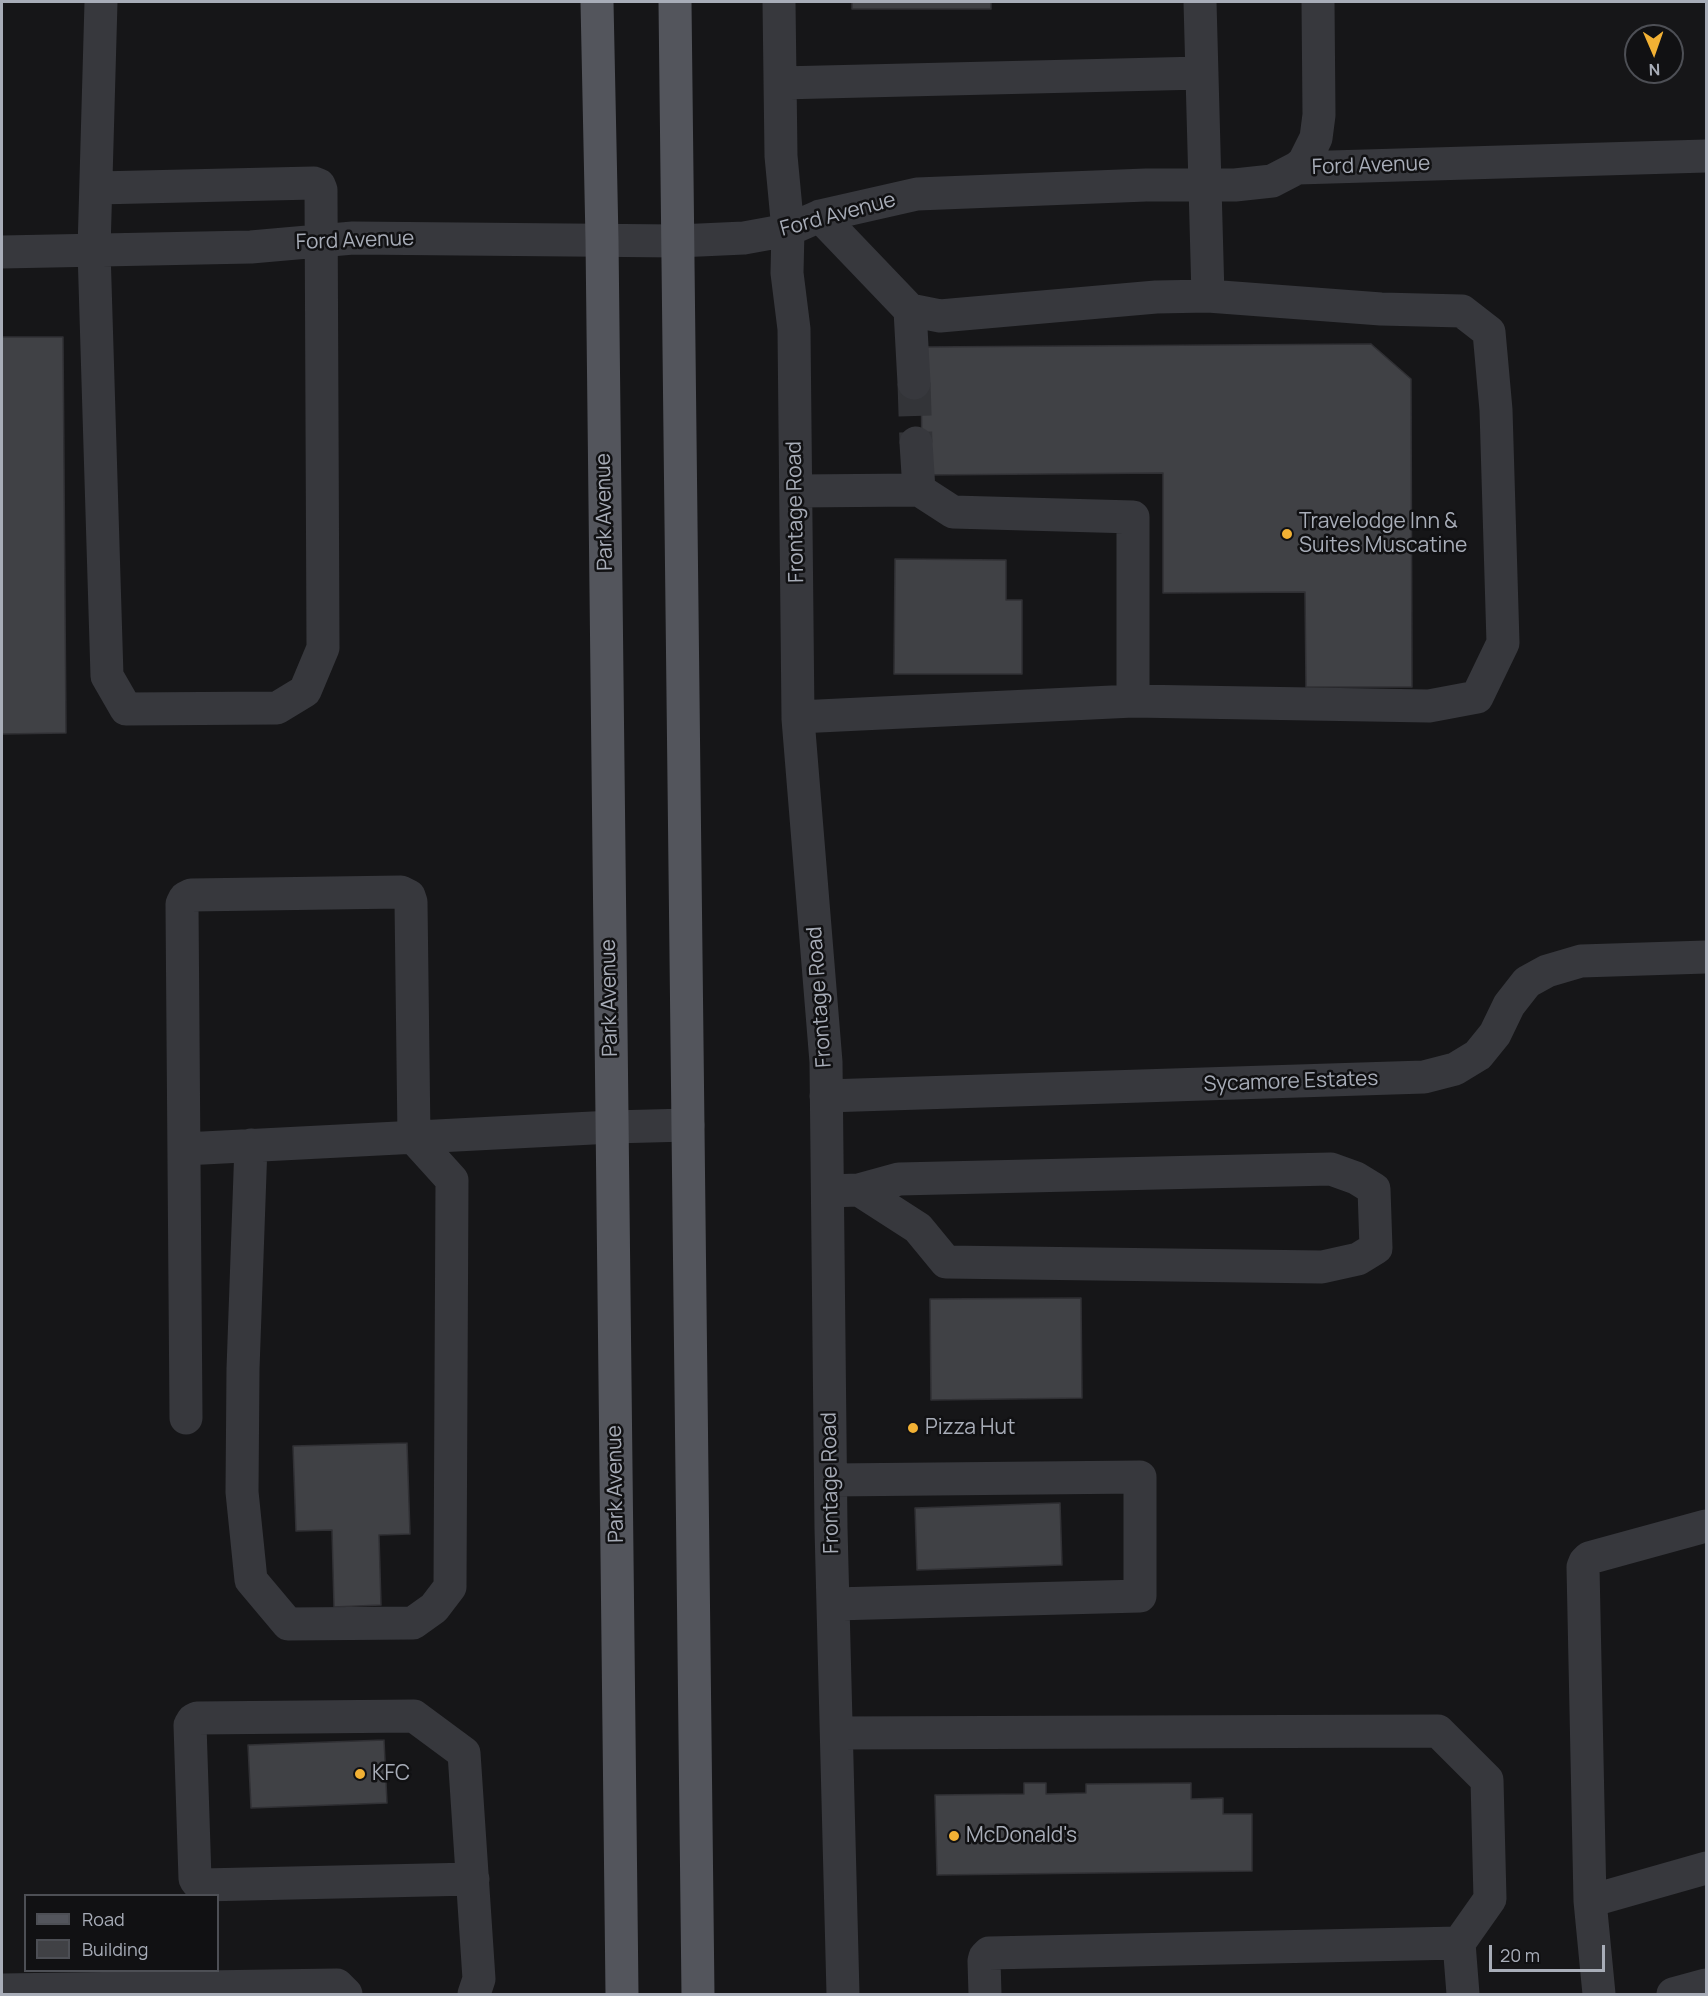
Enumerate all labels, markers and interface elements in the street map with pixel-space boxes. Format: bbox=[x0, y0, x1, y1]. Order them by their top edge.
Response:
north arrow bbox=[1624, 24, 1684, 84]
text: N bbox=[1648, 59, 1661, 81]
street label: Ford Avenue bbox=[1311, 151, 1431, 181]
street label: Ford Avenue bbox=[777, 187, 899, 243]
street label: Ford Avenue bbox=[295, 226, 415, 256]
street label: Frontage Road bbox=[782, 441, 810, 583]
street label: Park Avenue bbox=[591, 453, 619, 571]
place label: Travelodge Inn & Suites Muscatine bbox=[1299, 509, 1467, 559]
marker: Travelodge Inn & Suites Muscatine bbox=[1280, 527, 1294, 541]
street label: Frontage Road bbox=[802, 926, 838, 1068]
street label: Park Avenue bbox=[596, 939, 624, 1057]
street label: Sycamore Estates bbox=[1203, 1066, 1379, 1098]
street label: Frontage Road bbox=[817, 1412, 845, 1554]
place label: Pizza Hut bbox=[925, 1415, 1015, 1441]
marker: Pizza Hut bbox=[906, 1421, 920, 1435]
street label: Park Avenue bbox=[602, 1425, 630, 1543]
place label: KFC bbox=[372, 1761, 410, 1787]
marker: KFC bbox=[353, 1767, 367, 1781]
place label: McDonald's bbox=[966, 1823, 1077, 1849]
marker: McDonald's bbox=[947, 1829, 961, 1843]
legend bbox=[24, 1894, 219, 1972]
text: Road bbox=[82, 1907, 125, 1931]
scale bar bbox=[1492, 1933, 1608, 1971]
text: Building bbox=[82, 1937, 148, 1961]
text: 20 m bbox=[1500, 1943, 1540, 1967]

